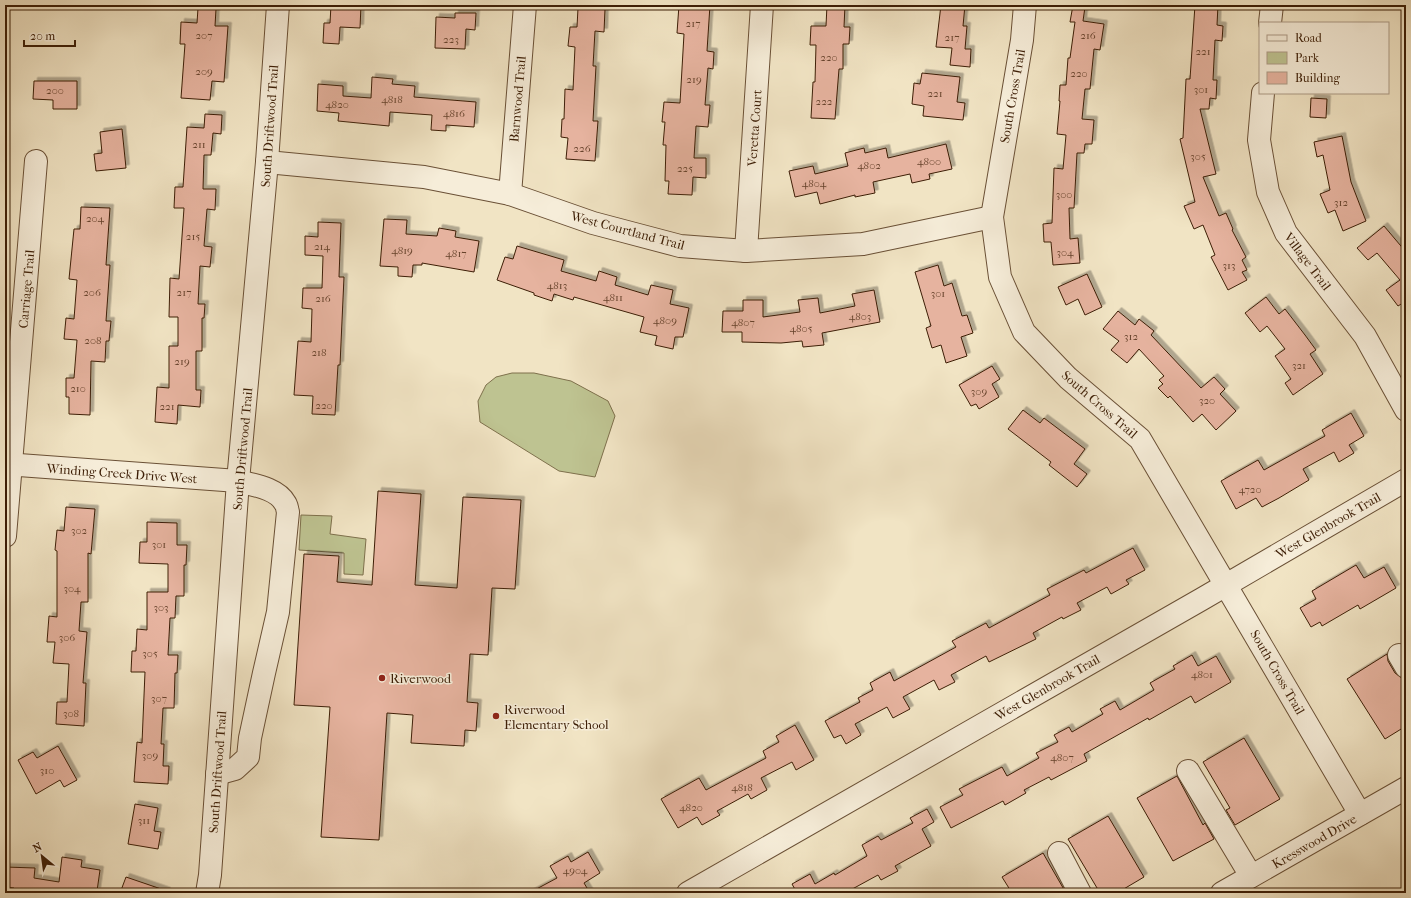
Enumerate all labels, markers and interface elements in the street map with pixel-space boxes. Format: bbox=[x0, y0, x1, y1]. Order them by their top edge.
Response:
house number: 217 bbox=[686, 17, 700, 30]
scale bar bbox=[24, 22, 75, 48]
legend bbox=[1259, 22, 1389, 94]
text: 20 m bbox=[30, 29, 55, 43]
house number: 207 bbox=[195, 29, 213, 42]
house number: 216 bbox=[1080, 29, 1096, 42]
house number: 217 bbox=[945, 31, 959, 44]
text: Road bbox=[1295, 31, 1322, 45]
house number: 223 bbox=[443, 33, 459, 46]
house number: 221 bbox=[1195, 45, 1211, 58]
street label: South Cross Trail bbox=[997, 48, 1028, 144]
house number: 220 bbox=[820, 51, 838, 64]
text: Park bbox=[1295, 51, 1320, 65]
street label: Barnwood Trail bbox=[506, 55, 529, 143]
street label: South Driftwood Trail bbox=[258, 64, 281, 188]
house number: 209 bbox=[195, 65, 213, 78]
house number: 220 bbox=[1070, 67, 1088, 80]
text: Building bbox=[1295, 71, 1340, 85]
house number: 219 bbox=[686, 73, 702, 86]
house number: 301 bbox=[1194, 83, 1208, 96]
house number: 200 bbox=[46, 84, 64, 97]
house number: 221 bbox=[927, 87, 943, 100]
street label: Veretta Court bbox=[744, 89, 765, 168]
house number: 4818 bbox=[381, 93, 403, 106]
house number: 222 bbox=[816, 95, 833, 108]
house number: 4820 bbox=[325, 98, 349, 111]
house number: 4816 bbox=[443, 107, 465, 120]
house number: 211 bbox=[192, 138, 206, 151]
house number: 226 bbox=[573, 142, 591, 155]
house number: 305 bbox=[1190, 150, 1206, 163]
house number: 4800 bbox=[917, 155, 941, 168]
house number: 4802 bbox=[857, 159, 881, 172]
house number: 225 bbox=[677, 162, 693, 175]
house number: 4804 bbox=[802, 177, 827, 190]
house number: 300 bbox=[1056, 188, 1072, 201]
house number: 312 bbox=[1334, 196, 1348, 209]
street label: West Courtland Trail bbox=[568, 208, 687, 253]
house number: 204 bbox=[86, 212, 105, 225]
street label: Village Trail bbox=[1280, 229, 1334, 293]
house number: 215 bbox=[186, 230, 200, 243]
house number: 214 bbox=[314, 240, 331, 253]
house number: 4819 bbox=[391, 244, 413, 257]
house number: 304 bbox=[1057, 246, 1074, 259]
house number: 4817 bbox=[445, 247, 467, 260]
street label: Carriage Trail bbox=[16, 249, 37, 329]
house number: 313 bbox=[1223, 259, 1235, 272]
house number: 4813 bbox=[547, 279, 567, 292]
house number: 206 bbox=[83, 286, 101, 299]
house number: 217 bbox=[177, 286, 191, 299]
house number: 301 bbox=[931, 287, 945, 300]
house number: 4811 bbox=[603, 291, 623, 304]
house number: 216 bbox=[315, 292, 331, 305]
house number: 4803 bbox=[849, 310, 871, 323]
house number: 4809 bbox=[653, 314, 677, 327]
house number: 4807 bbox=[731, 316, 755, 329]
house number: 4805 bbox=[790, 322, 813, 335]
house number: 312 bbox=[1124, 330, 1138, 343]
house number: 208 bbox=[84, 334, 102, 347]
house number: 218 bbox=[311, 346, 327, 359]
house number: 219 bbox=[174, 355, 190, 368]
house number: 321 bbox=[1292, 359, 1306, 372]
street label: South Cross Trail bbox=[1059, 367, 1141, 442]
house number: 210 bbox=[70, 382, 86, 395]
house number: 309 bbox=[971, 385, 987, 398]
street label: South Driftwood Trail bbox=[230, 387, 255, 511]
house number: 320 bbox=[1199, 394, 1215, 407]
house number: 220 bbox=[315, 399, 333, 412]
house number: 221 bbox=[159, 400, 175, 413]
street label: Winding Creek Drive West bbox=[45, 461, 198, 486]
house number: 4720 bbox=[1238, 483, 1262, 496]
street label: West Glenbrook Trail bbox=[1272, 489, 1384, 562]
house number: 302 bbox=[71, 524, 87, 537]
house number: 301 bbox=[152, 538, 166, 551]
house number: 304 bbox=[64, 582, 81, 595]
house number: 303 bbox=[153, 601, 169, 614]
street label: South Cross Trail bbox=[1247, 627, 1308, 718]
house number: 306 bbox=[59, 631, 75, 644]
house number: 305 bbox=[142, 647, 158, 660]
street label: West Glenbrook Trail bbox=[991, 651, 1103, 724]
house number: 4801 bbox=[1191, 668, 1213, 681]
place label: Riverwood bbox=[390, 671, 452, 686]
marker: Riverwood bbox=[377, 673, 387, 683]
house number: 307 bbox=[151, 692, 167, 705]
place label: Riverwood Elementary School bbox=[504, 702, 609, 732]
house number: 308 bbox=[63, 707, 79, 720]
street label: South Driftwood Trail bbox=[206, 710, 229, 834]
marker: Riverwood Elementary School bbox=[491, 711, 501, 721]
house number: 309 bbox=[142, 749, 158, 762]
house number: 4807 bbox=[1050, 751, 1074, 764]
house number: 310 bbox=[40, 764, 54, 777]
house number: 4818 bbox=[731, 781, 753, 794]
house number: 4820 bbox=[679, 801, 703, 814]
street label: Kresswood Drive bbox=[1269, 811, 1360, 872]
house number: 311 bbox=[138, 814, 150, 827]
north arrow bbox=[22, 836, 62, 876]
text: N bbox=[31, 840, 45, 855]
house number: 4904 bbox=[563, 864, 588, 877]

